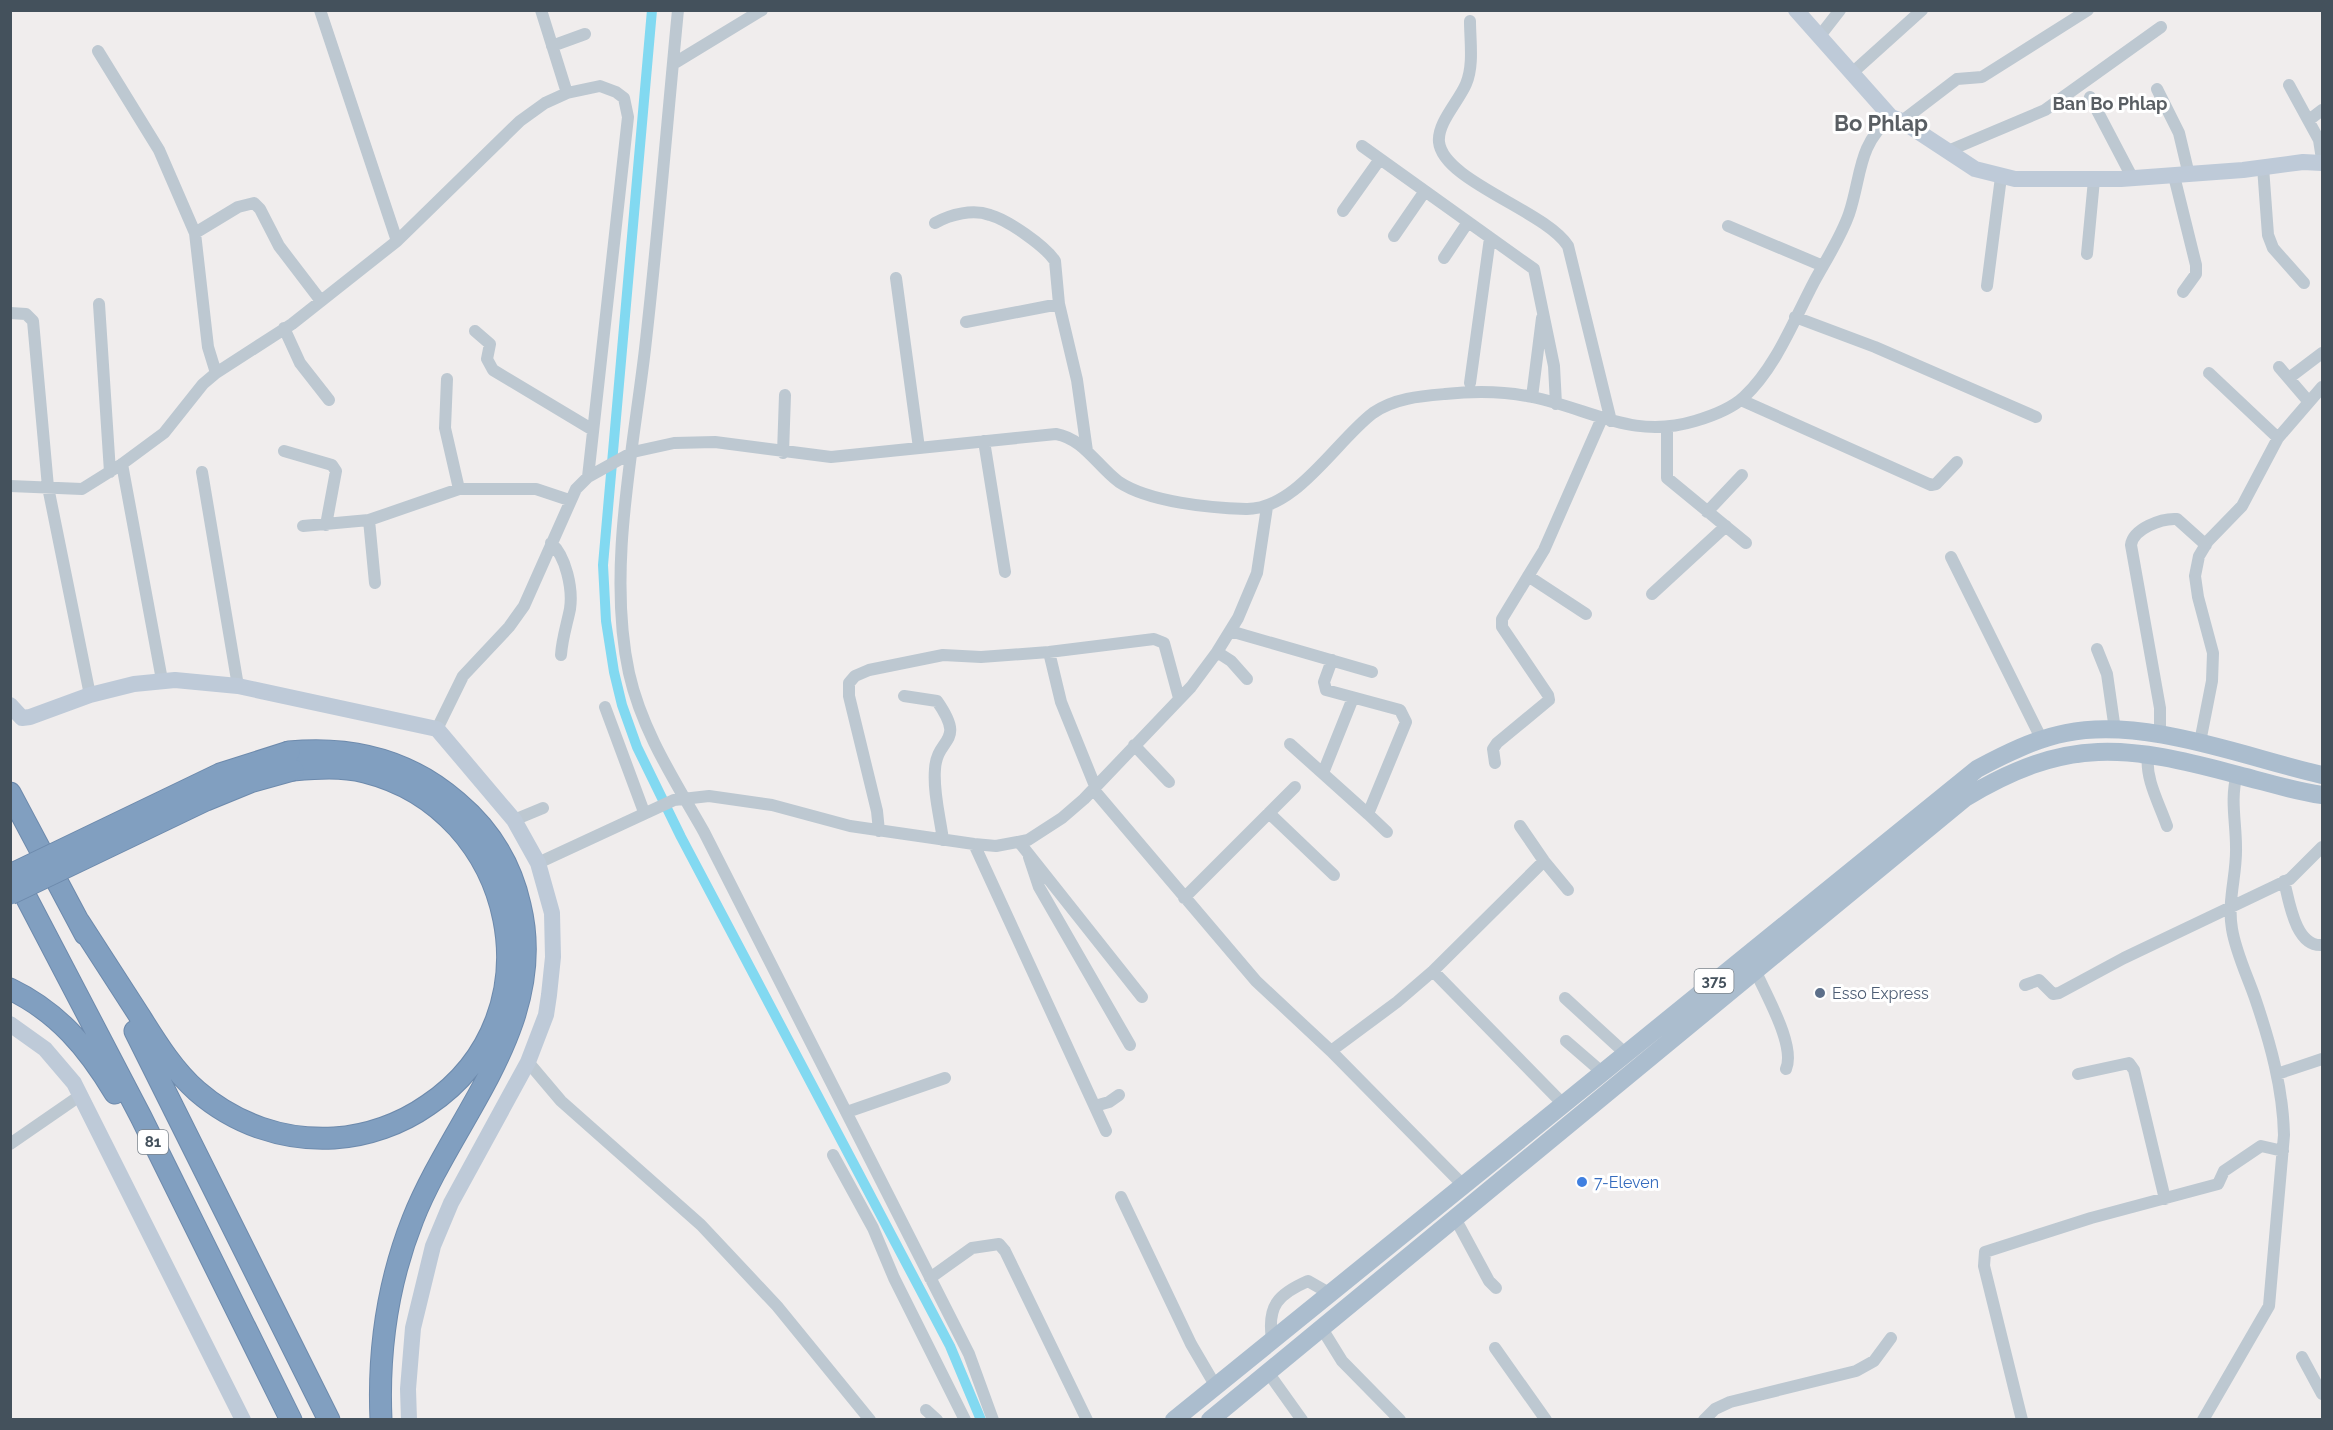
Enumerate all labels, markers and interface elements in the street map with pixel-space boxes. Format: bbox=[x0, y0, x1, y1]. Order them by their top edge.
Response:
district label: Ban Bo Phlap bbox=[2053, 93, 2167, 114]
district label: Bo Phlap bbox=[1834, 110, 1928, 136]
road number: 375 bbox=[1694, 969, 1734, 993]
place label: Esso Express bbox=[1832, 984, 1929, 1003]
marker: Esso Express bbox=[1813, 986, 1827, 1000]
road number: 81 bbox=[138, 1130, 168, 1154]
place label: 7-Eleven bbox=[1594, 1173, 1659, 1192]
marker: 7-Eleven bbox=[1575, 1175, 1589, 1189]

